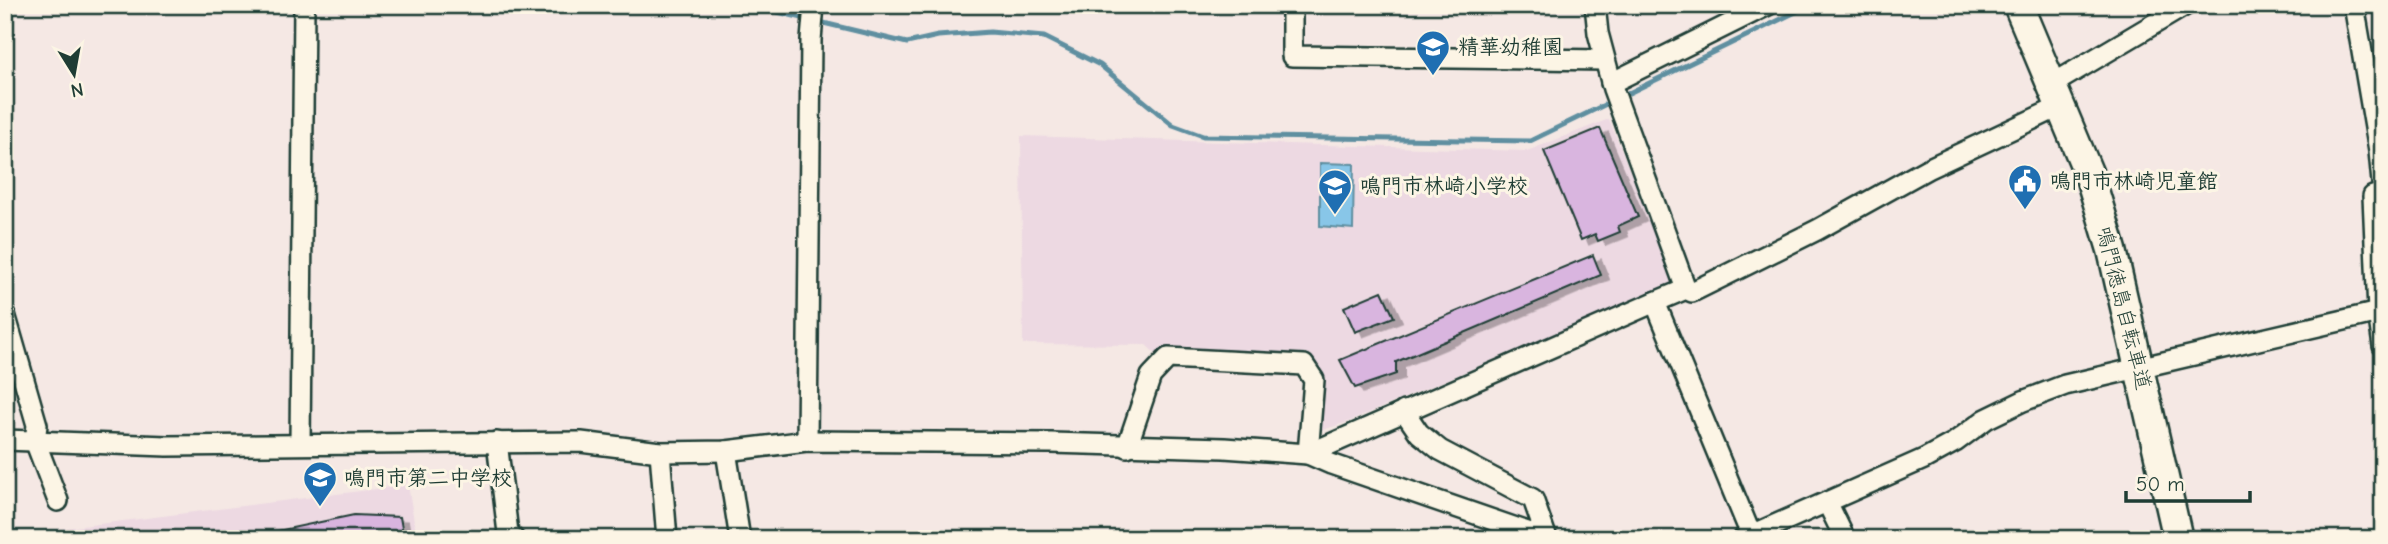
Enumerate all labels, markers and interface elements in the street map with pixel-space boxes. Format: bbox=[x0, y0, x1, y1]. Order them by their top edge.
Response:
school or university icon: 精華幼稚園 bbox=[1414, 28, 1452, 77]
place label: 精華幼稚園 bbox=[1458, 35, 1563, 59]
north arrow bbox=[38, 38, 108, 108]
text: N bbox=[69, 78, 85, 102]
public building icon: 鳴門市林崎児童館 bbox=[2006, 162, 2044, 211]
school or university icon: 鳴門市林崎小学校 bbox=[1316, 167, 1354, 216]
place label: 鳴門市林崎児童館 bbox=[2050, 169, 2218, 193]
place label: 鳴門市林崎小学校 bbox=[1360, 174, 1528, 198]
street label: 鳴門徳島自転車道 bbox=[2092, 224, 2156, 392]
school or university icon: 鳴門市第二中学校 bbox=[301, 459, 339, 508]
scale bar bbox=[2126, 460, 2250, 504]
place label: 鳴門市第二中学校 bbox=[344, 466, 512, 490]
text: 50 m bbox=[2136, 472, 2185, 496]

